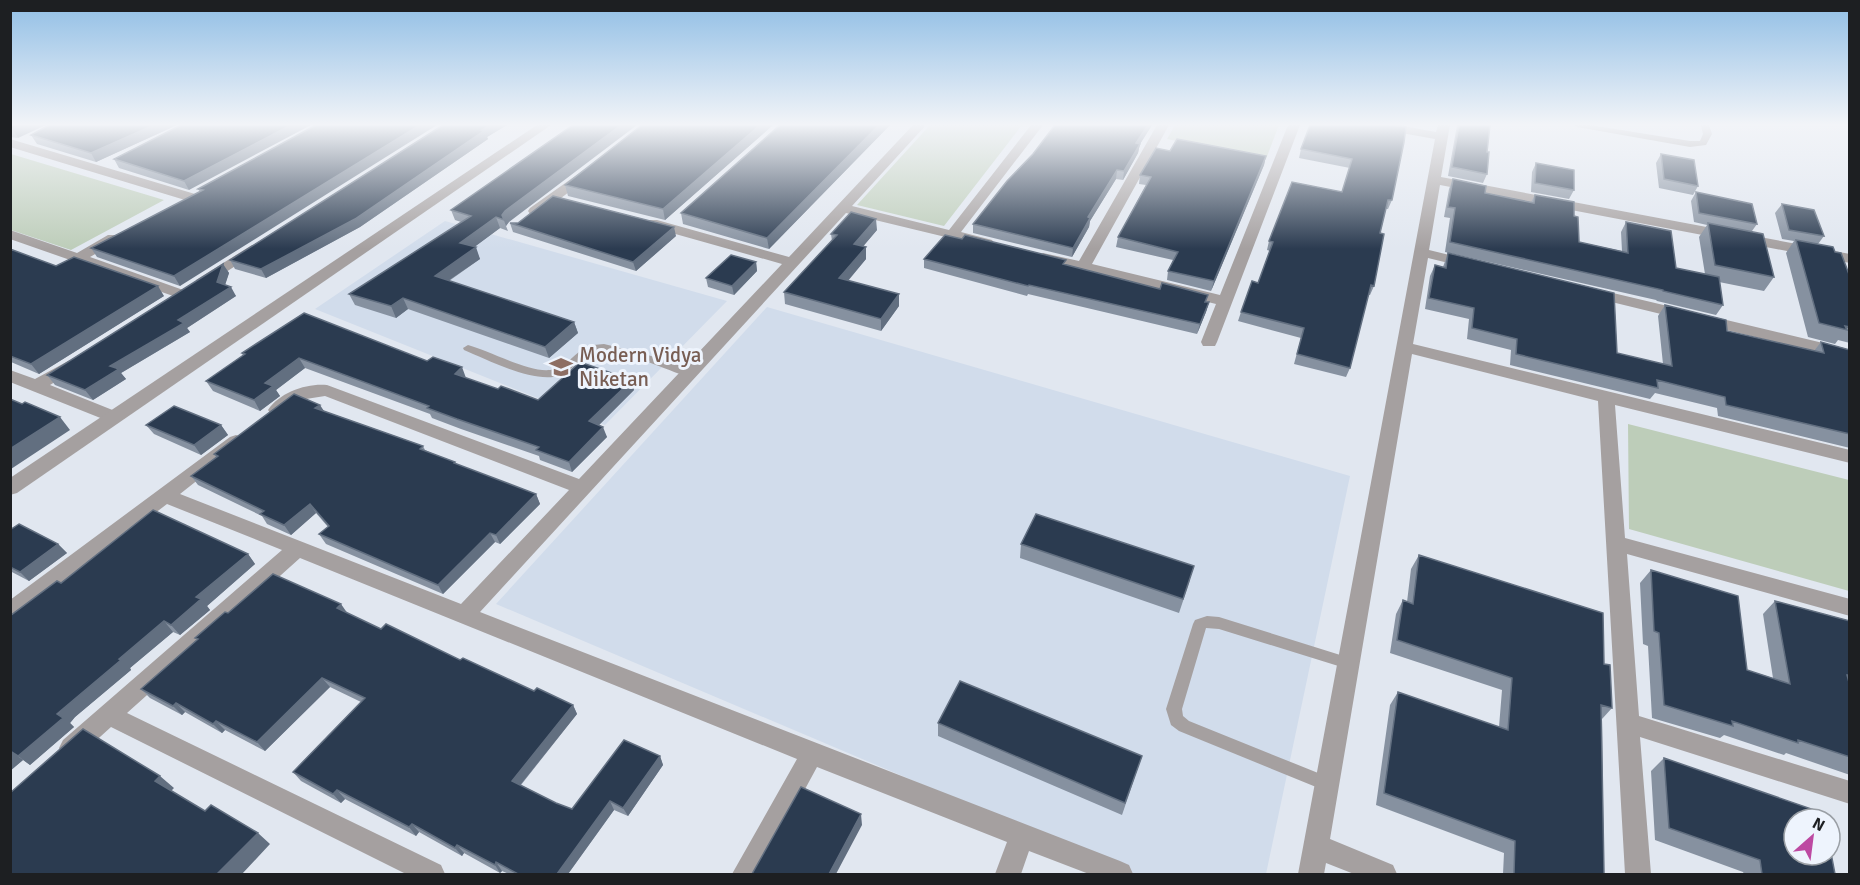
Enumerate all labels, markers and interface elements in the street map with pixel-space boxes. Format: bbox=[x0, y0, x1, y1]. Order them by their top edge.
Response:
place label: Modern Vidya Niketan bbox=[579, 342, 701, 392]
school or university icon: Modern Vidya Niketan bbox=[548, 354, 574, 380]
north arrow bbox=[1782, 807, 1842, 867]
text: N bbox=[1809, 813, 1828, 836]

